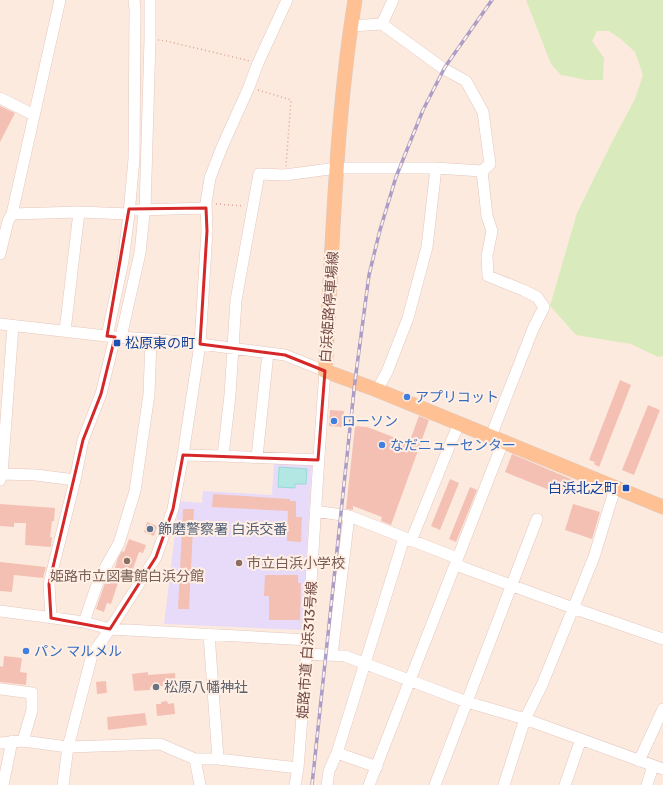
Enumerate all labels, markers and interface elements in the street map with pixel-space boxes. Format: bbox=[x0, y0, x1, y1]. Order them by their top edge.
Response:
street label: 白浜姫路停車場線 bbox=[317, 251, 342, 363]
place label: 松原東の町 bbox=[125, 335, 195, 352]
marker: 松原東の町 bbox=[112, 338, 122, 348]
place label: アプリコット bbox=[415, 389, 499, 406]
marker: アプリコット bbox=[402, 392, 412, 402]
place label: ローソン bbox=[342, 413, 398, 430]
marker: ローソン bbox=[329, 416, 339, 426]
place label: なだニューセンター bbox=[390, 437, 516, 454]
marker: なだニューセンター bbox=[377, 440, 387, 450]
place label: 白浜北之町 bbox=[548, 480, 618, 497]
marker: 白浜北之町 bbox=[621, 483, 631, 493]
place label: 飾磨警察署 白浜交番 bbox=[158, 521, 287, 538]
marker: 飾磨警察署 白浜交番 bbox=[145, 524, 155, 534]
place label: 市立白浜小学校 bbox=[247, 555, 345, 572]
marker: 姫路市立図書館白浜分館 bbox=[122, 556, 132, 566]
marker: 市立白浜小学校 bbox=[234, 558, 244, 568]
place label: 姫路市立図書館白浜分館 bbox=[50, 568, 204, 585]
street label: 姫路市道 白浜313号線 bbox=[294, 581, 321, 719]
place label: パン マルメル bbox=[34, 643, 122, 660]
marker: パン マルメル bbox=[21, 646, 31, 656]
place label: 松原八幡神社 bbox=[164, 679, 248, 696]
marker: 松原八幡神社 bbox=[151, 682, 161, 692]

